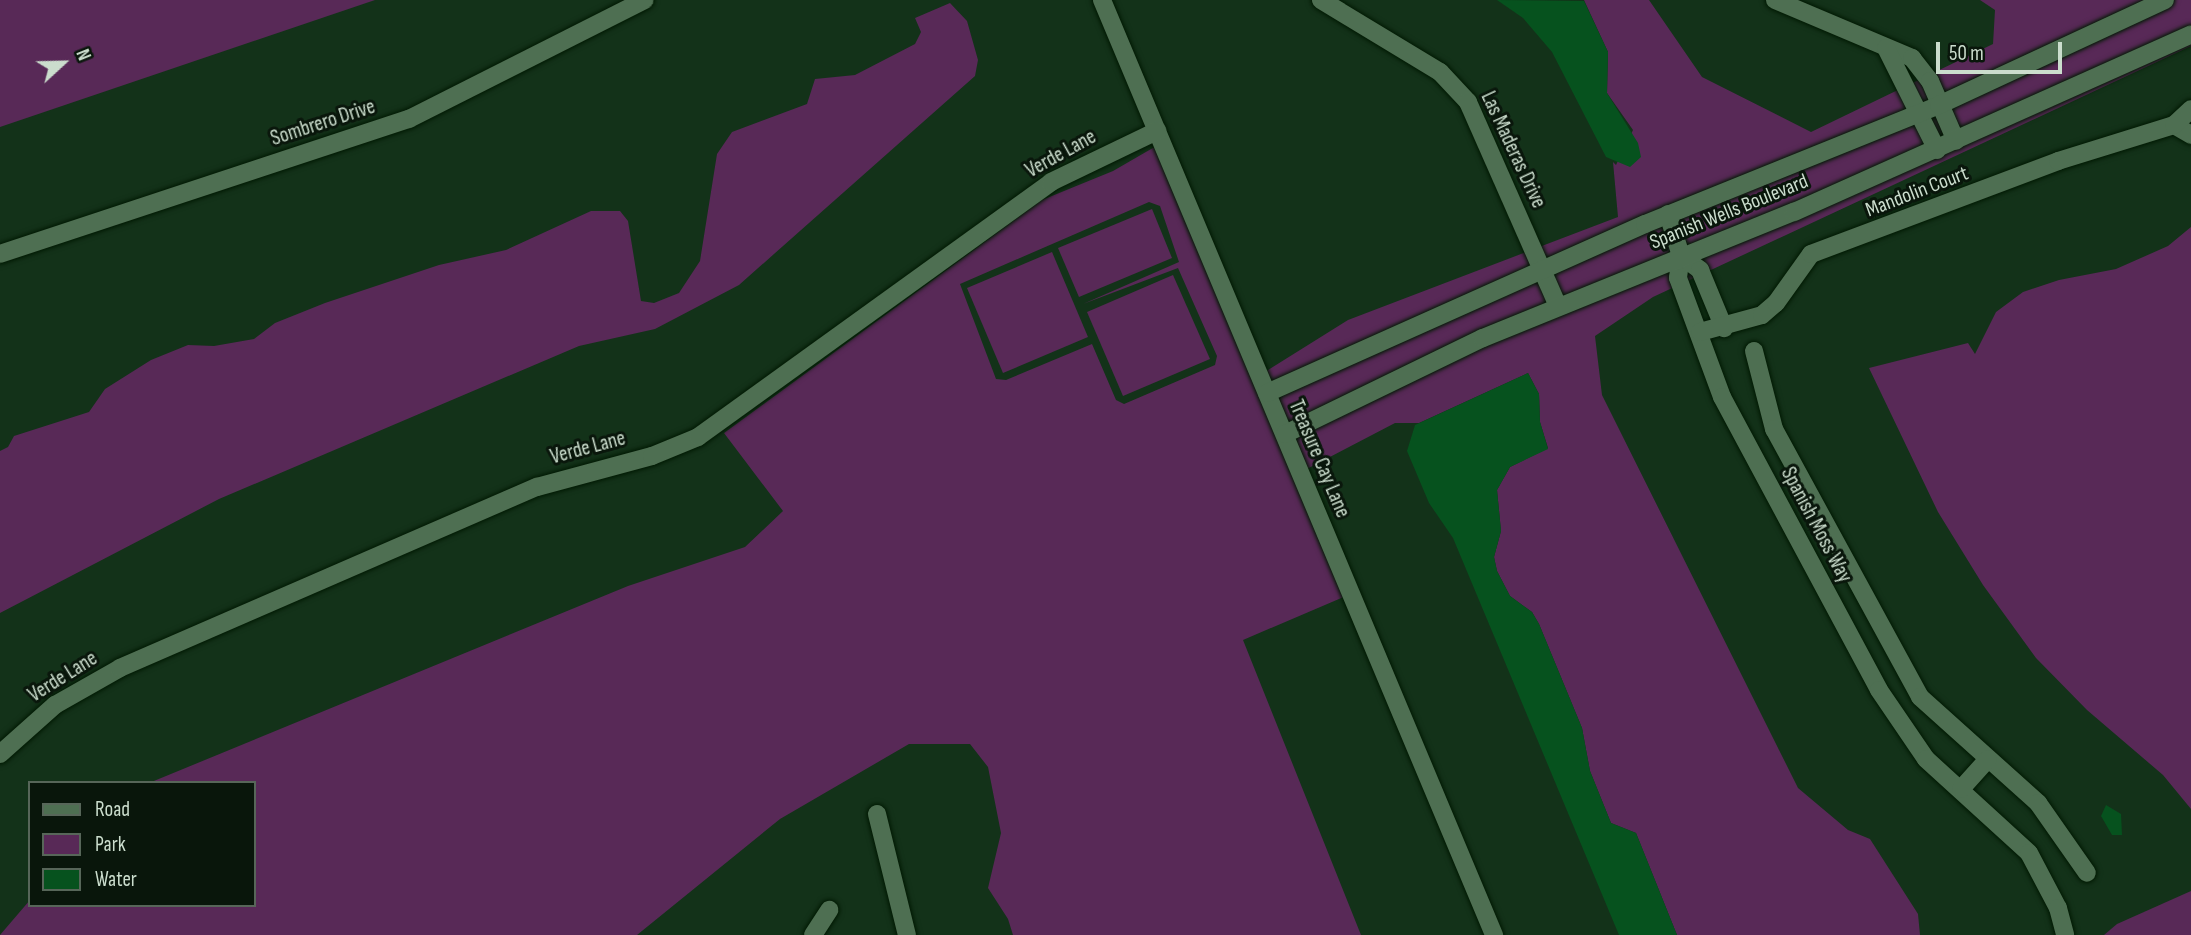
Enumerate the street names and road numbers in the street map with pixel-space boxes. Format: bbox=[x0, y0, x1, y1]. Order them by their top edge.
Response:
street label: Las Maderas Drive bbox=[1475, 88, 1551, 212]
street label: Sombrero Drive bbox=[268, 94, 378, 152]
street label: Verde Lane bbox=[1021, 124, 1101, 184]
street label: Mandolin Court bbox=[1862, 161, 1972, 223]
street label: Spanish Wells Boulevard bbox=[1646, 169, 1812, 255]
street label: Treasure Cay Lane bbox=[1283, 396, 1355, 522]
street label: Verde Lane bbox=[548, 426, 628, 470]
street label: Spanish Moss Way bbox=[1775, 463, 1857, 587]
street label: Verde Lane bbox=[24, 646, 102, 708]

